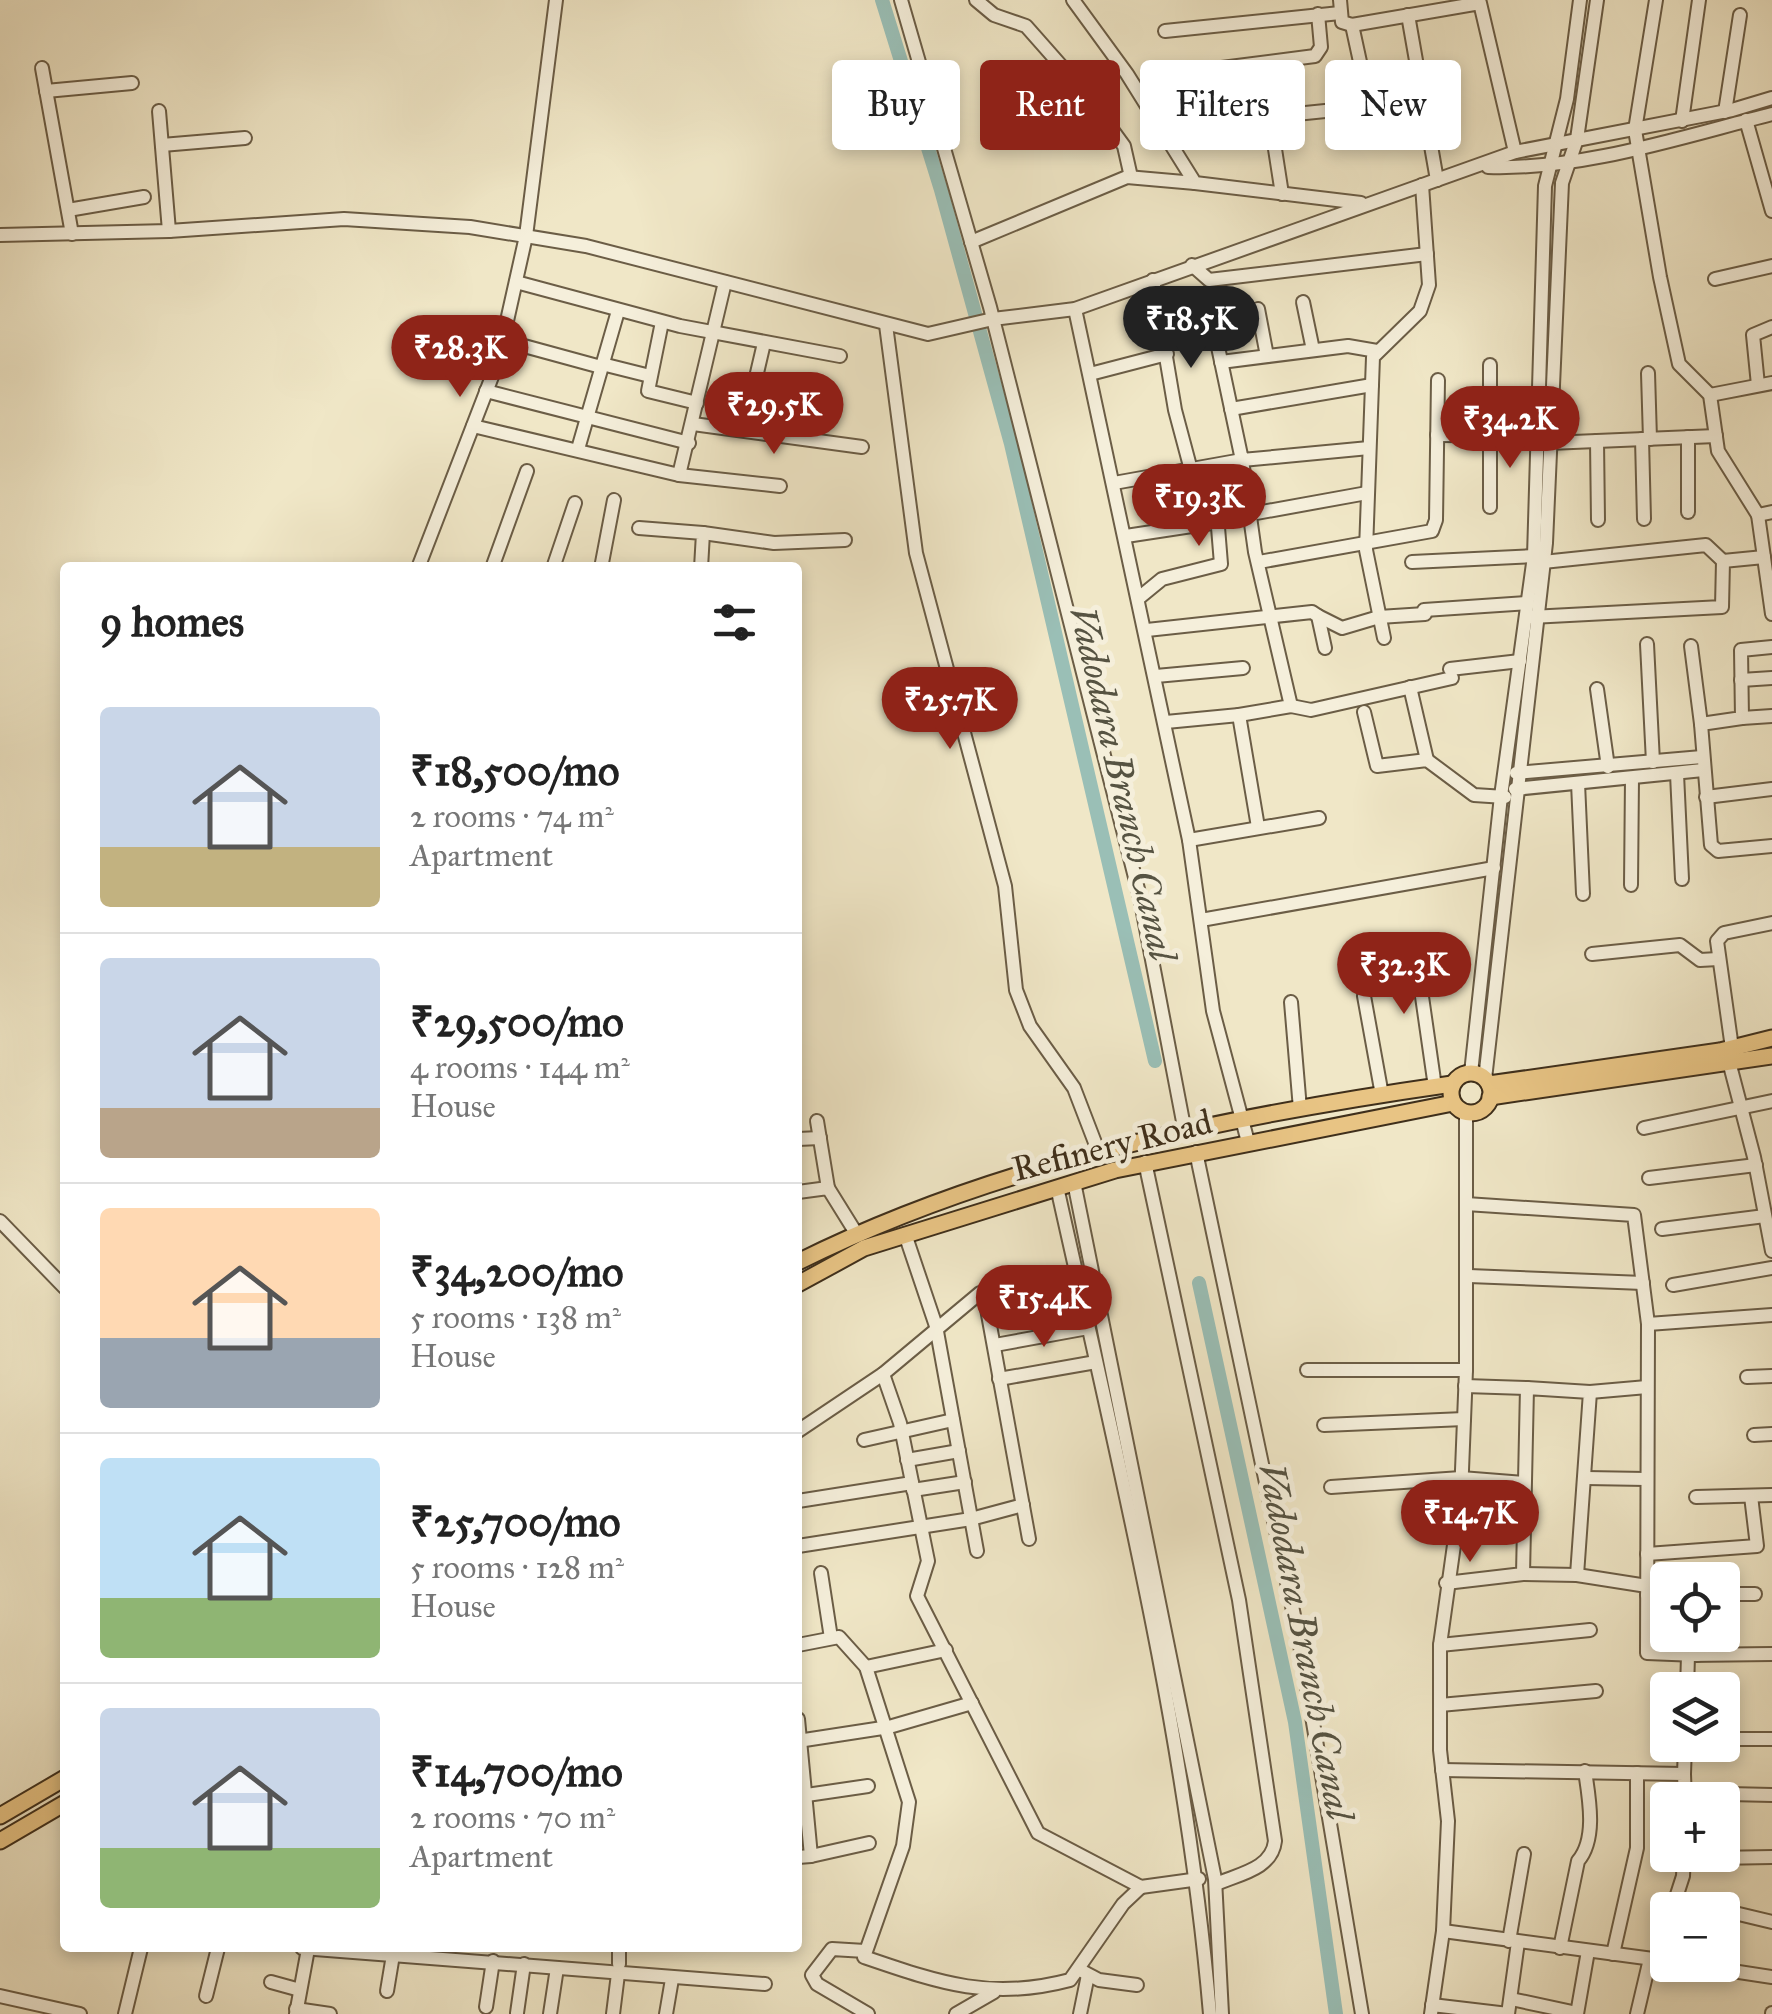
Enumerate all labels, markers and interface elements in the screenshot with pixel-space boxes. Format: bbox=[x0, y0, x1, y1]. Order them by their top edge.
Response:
chip: Buy bbox=[832, 60, 960, 150]
chip: Rent bbox=[980, 60, 1120, 150]
chip: Filters bbox=[1140, 60, 1305, 150]
chip: New bbox=[1325, 60, 1461, 150]
pin: ₹18.5K bbox=[1110, 286, 1272, 371]
text: ₹18.5K bbox=[1145, 299, 1237, 338]
pin: ₹28.3K bbox=[379, 315, 541, 400]
text: ₹28.3K bbox=[413, 328, 507, 367]
pin: ₹29.5K bbox=[693, 372, 855, 457]
text: ₹29.5K bbox=[726, 385, 822, 424]
pin: ₹34.2K bbox=[1429, 386, 1591, 471]
text: ₹34.2K bbox=[1463, 399, 1557, 438]
pin: ₹19.3K bbox=[1118, 464, 1280, 549]
text: ₹19.3K bbox=[1154, 477, 1244, 516]
icon: filters bbox=[707, 595, 762, 650]
text: 9 homes bbox=[100, 596, 244, 648]
water label: Vadodara Branch Canal bbox=[1060, 601, 1187, 968]
pin: ₹25.7K bbox=[869, 667, 1031, 752]
text: ₹25.7K bbox=[904, 680, 996, 719]
text: ₹18,500/mo bbox=[410, 745, 619, 797]
icon: home bbox=[180, 747, 300, 867]
text: 2 rooms · 74 m² bbox=[410, 797, 614, 836]
text: Apartment bbox=[410, 836, 553, 875]
pin: ₹32.3K bbox=[1323, 932, 1485, 1017]
text: ₹32.3K bbox=[1359, 945, 1449, 984]
text: ₹29,500/mo bbox=[410, 996, 624, 1048]
icon: home bbox=[180, 998, 300, 1118]
text: 4 rooms · 144 m² bbox=[410, 1048, 630, 1087]
text: House bbox=[410, 1087, 496, 1126]
street label: Refinery Road bbox=[1008, 1100, 1217, 1191]
text: ₹34,200/mo bbox=[410, 1246, 624, 1298]
icon: home bbox=[180, 1248, 300, 1368]
pin: ₹15.4K bbox=[963, 1265, 1125, 1350]
text: ₹15.4K bbox=[998, 1278, 1090, 1317]
text: 5 rooms · 138 m² bbox=[410, 1298, 621, 1337]
text: House bbox=[410, 1337, 496, 1376]
water label: Vadodara Branch Canal bbox=[1249, 1459, 1364, 1826]
pin: ₹14.7K bbox=[1389, 1480, 1551, 1565]
text: ₹14.7K bbox=[1423, 1493, 1517, 1532]
text: ₹25,700/mo bbox=[410, 1496, 621, 1548]
icon: home bbox=[180, 1498, 300, 1618]
text: 5 rooms · 128 m² bbox=[410, 1548, 624, 1587]
map controls bbox=[1650, 1562, 1740, 1982]
button: locate bbox=[1650, 1562, 1740, 1652]
text: House bbox=[410, 1587, 496, 1626]
button: layers bbox=[1650, 1672, 1740, 1762]
text: ₹14,700/mo bbox=[410, 1746, 623, 1798]
icon: home bbox=[180, 1748, 300, 1868]
button: + bbox=[1650, 1782, 1740, 1872]
text: 2 rooms · 70 m² bbox=[410, 1798, 615, 1837]
text: Apartment bbox=[410, 1837, 553, 1876]
button: − bbox=[1650, 1892, 1740, 1982]

